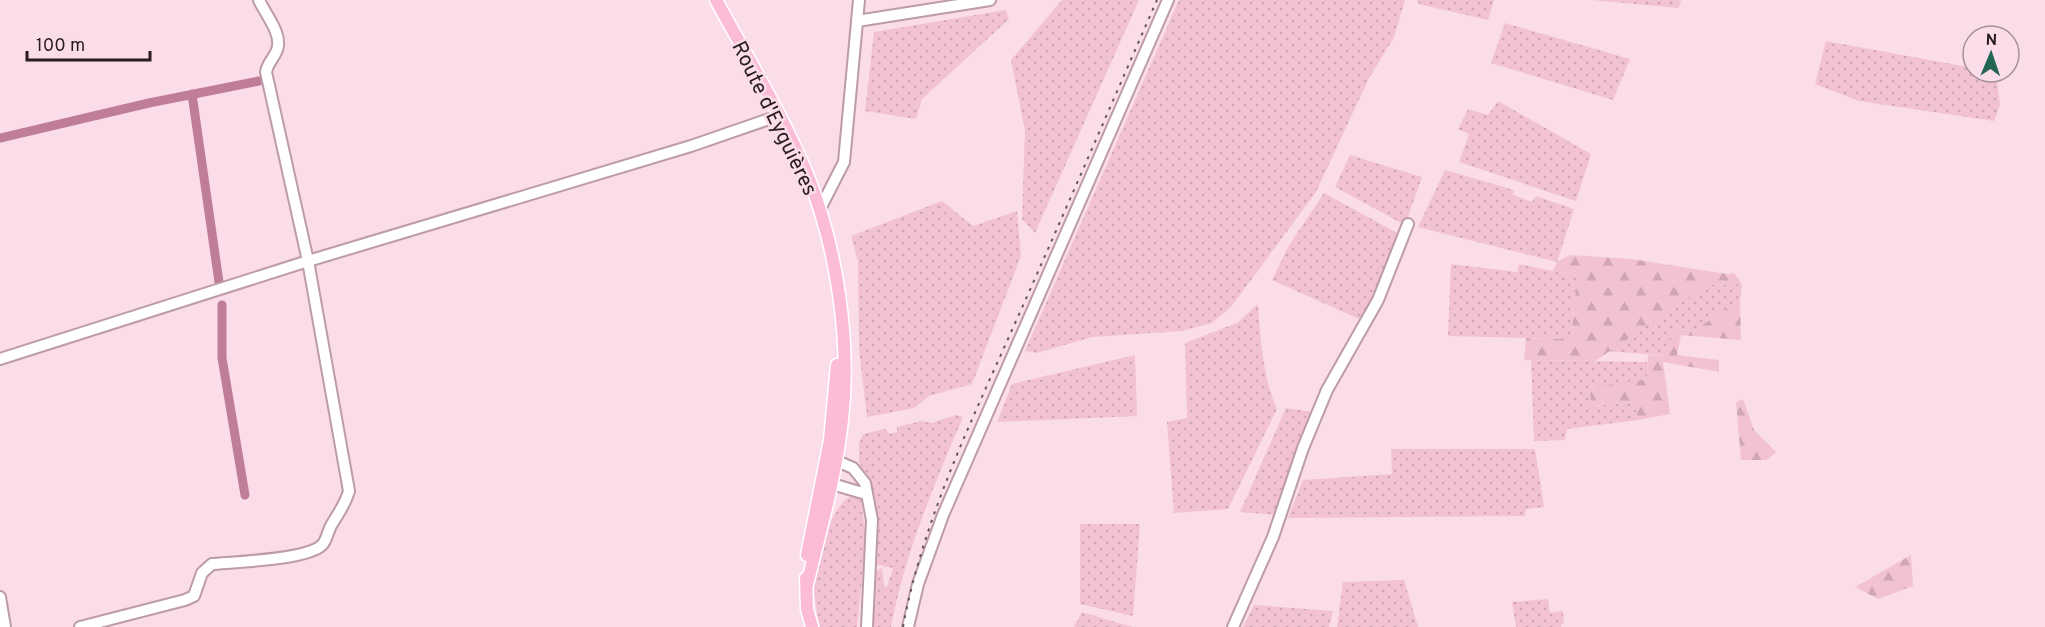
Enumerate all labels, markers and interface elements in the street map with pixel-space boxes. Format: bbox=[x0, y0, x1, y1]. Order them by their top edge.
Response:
scale bar bbox=[27, 24, 150, 62]
north arrow bbox=[1961, 24, 2021, 84]
text: N bbox=[1985, 31, 1998, 51]
text: 100 m bbox=[36, 35, 85, 58]
street label: Route d'Eyguières bbox=[725, 37, 823, 200]

